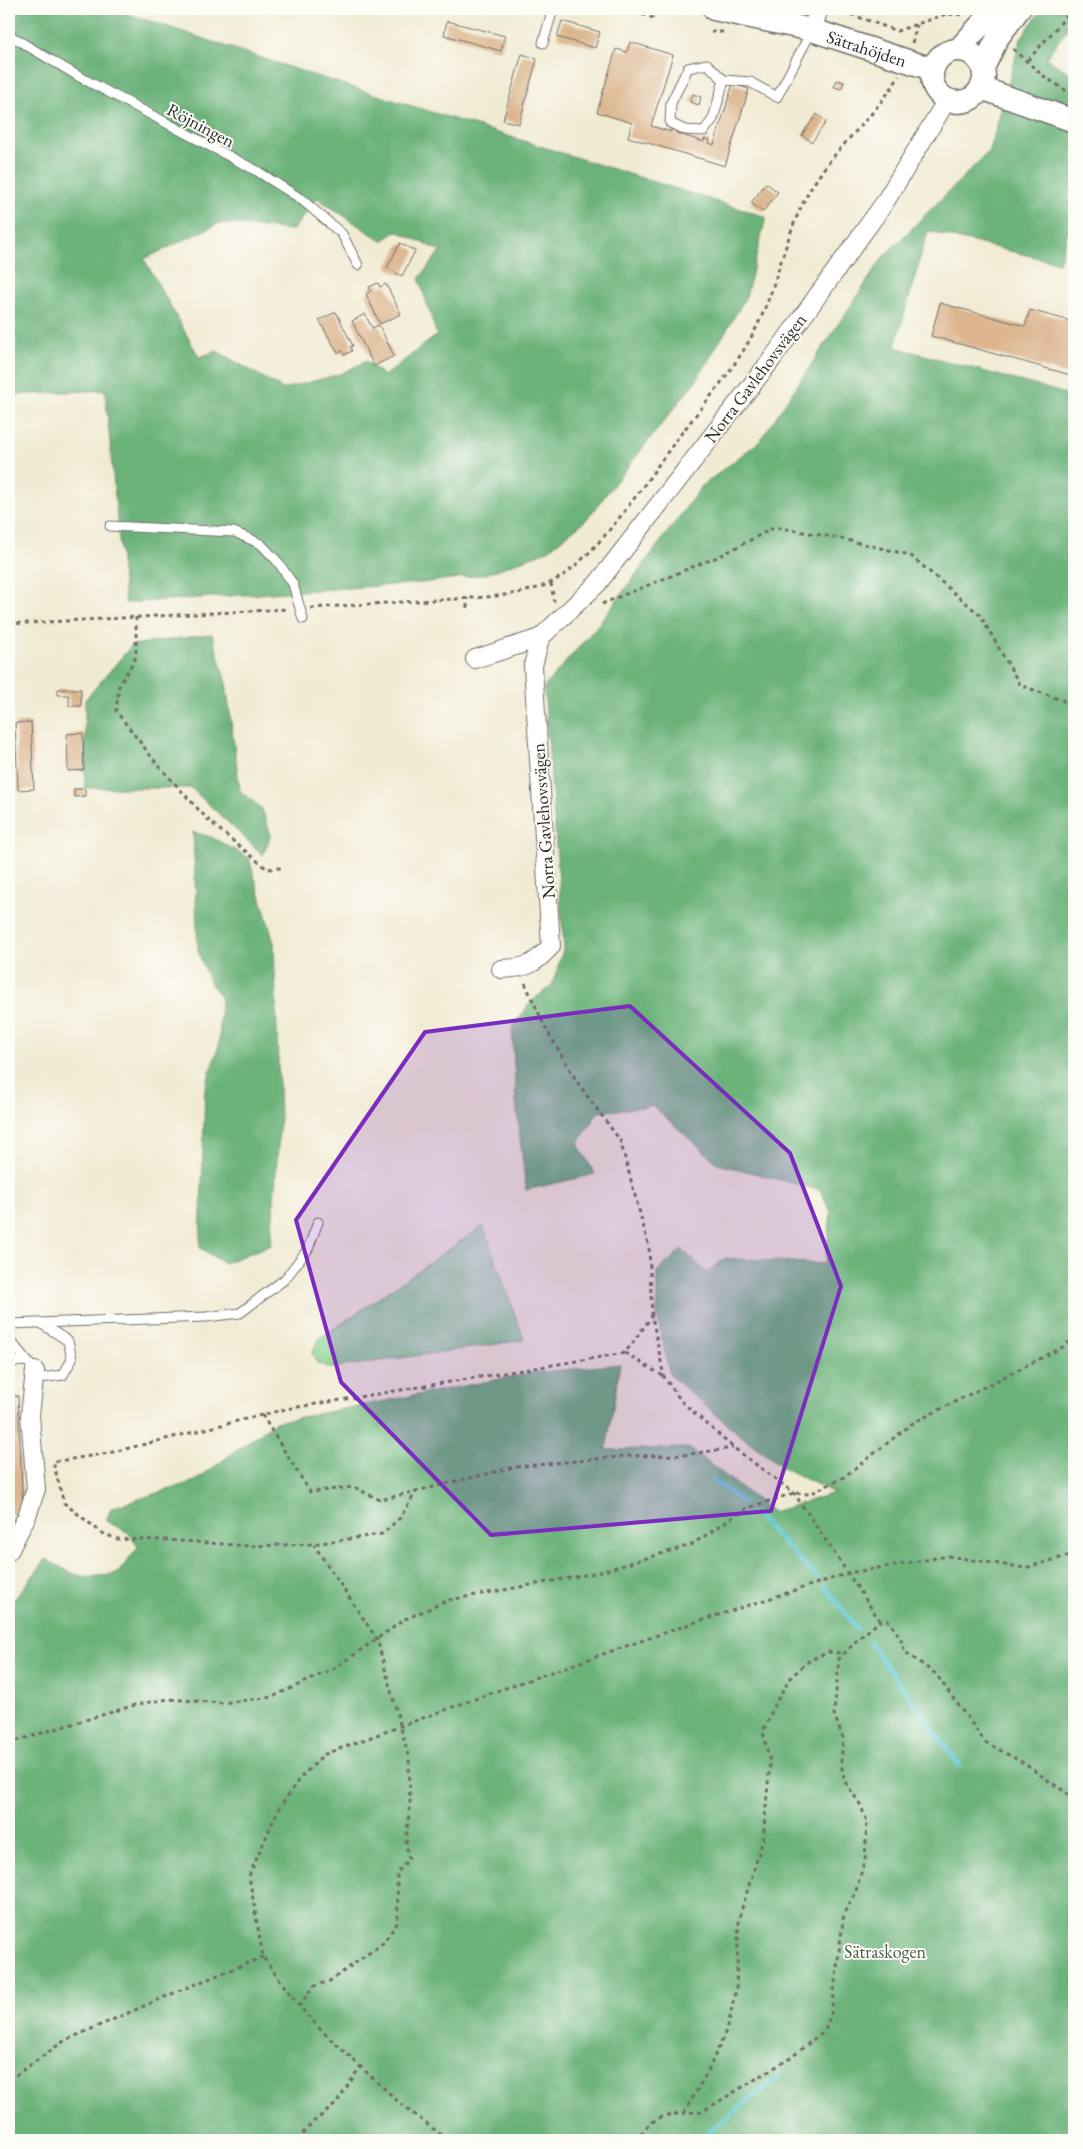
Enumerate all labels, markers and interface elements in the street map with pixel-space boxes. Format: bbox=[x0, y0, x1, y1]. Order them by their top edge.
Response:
street label: Sätrahöjden bbox=[824, 24, 910, 72]
street label: Röjningen bbox=[163, 98, 239, 153]
street label: Norra Gavlehovsvägen bbox=[699, 308, 811, 447]
street label: Norra Gavlehovsvägen bbox=[526, 742, 560, 900]
park label: Sätraskogen bbox=[844, 1940, 926, 1963]

